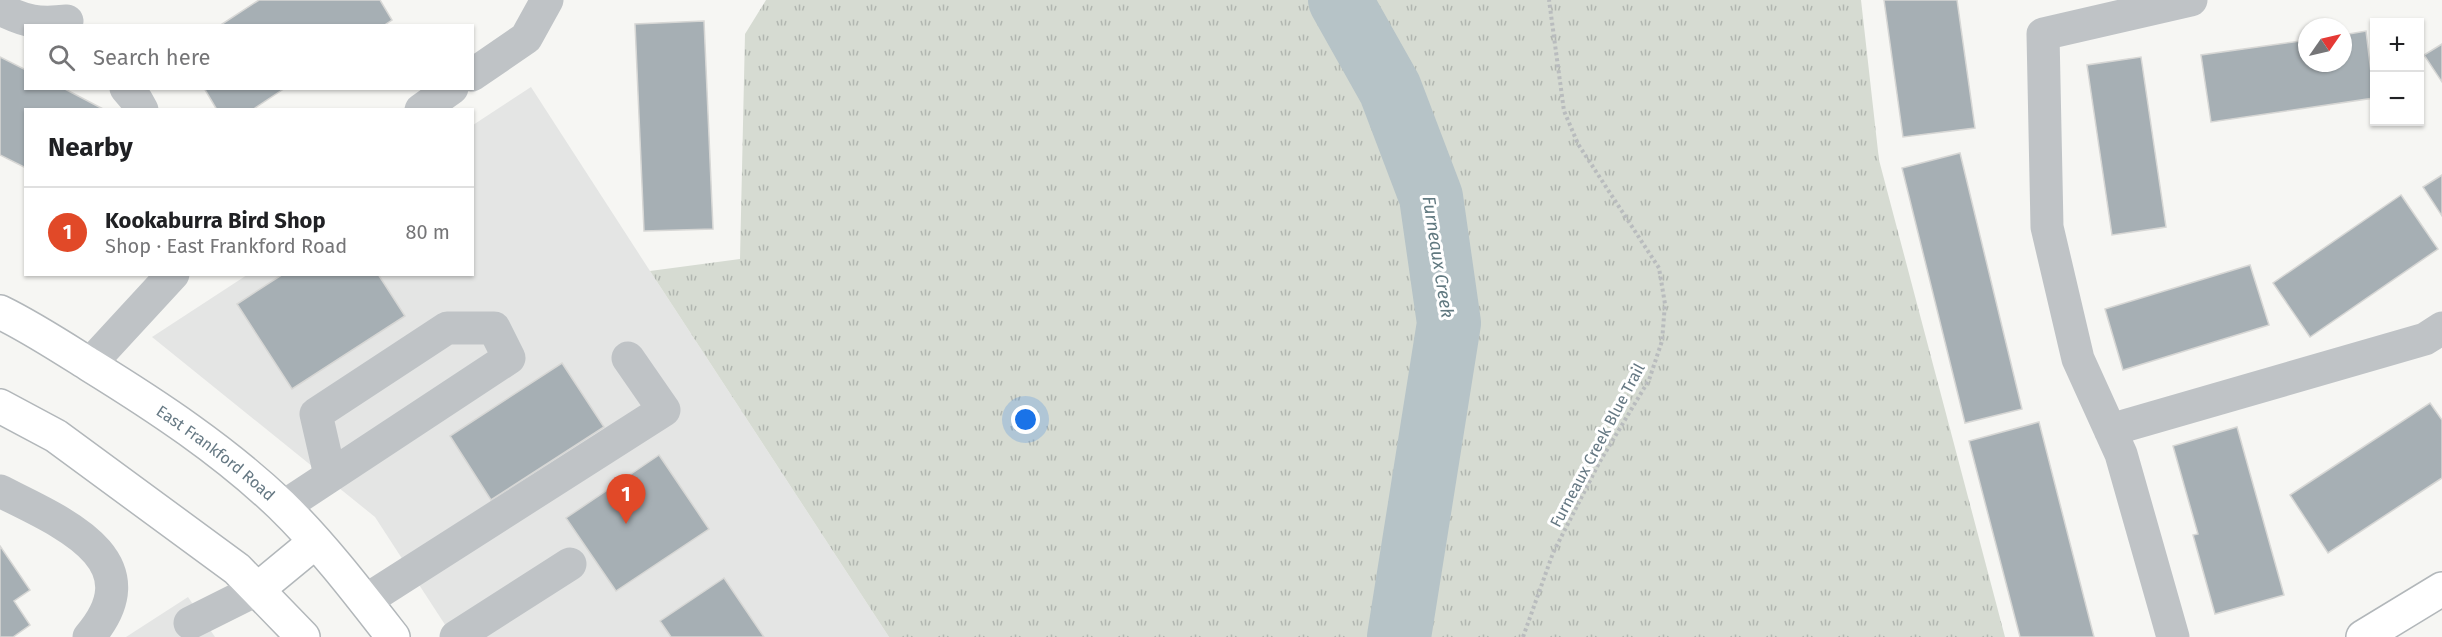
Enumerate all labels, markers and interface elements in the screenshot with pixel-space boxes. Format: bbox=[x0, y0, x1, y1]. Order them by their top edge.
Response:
north arrow bbox=[2298, 18, 2352, 72]
map controls bbox=[2370, 18, 2424, 126]
button: + bbox=[2370, 18, 2424, 72]
search box bbox=[24, 24, 474, 90]
icon: search bbox=[45, 41, 78, 74]
text: Search here bbox=[93, 44, 211, 71]
button: − bbox=[2370, 72, 2424, 126]
text: Nearby bbox=[48, 132, 133, 163]
water label: Furneaux Creek bbox=[1417, 194, 1459, 320]
text: Kookaburra Bird Shop bbox=[105, 207, 326, 234]
text: 1 bbox=[63, 220, 72, 244]
text: 80 m bbox=[405, 220, 450, 244]
text: Shop · East Frankford Road bbox=[105, 234, 347, 258]
street label: Furneaux Creek Blue Trail bbox=[1546, 360, 1649, 530]
street label: East Frankford Road bbox=[153, 401, 279, 505]
your location bbox=[1011, 405, 1040, 434]
pin: 1 bbox=[606, 474, 646, 524]

